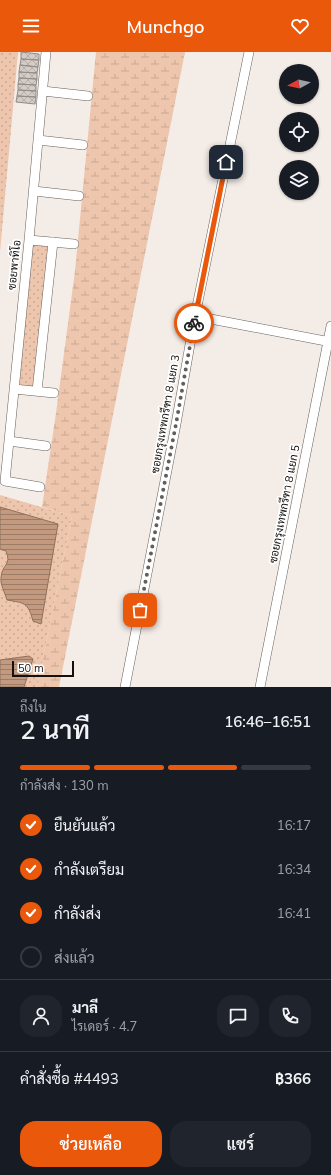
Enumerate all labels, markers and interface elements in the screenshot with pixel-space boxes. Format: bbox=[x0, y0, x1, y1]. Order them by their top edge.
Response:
icon: menu bbox=[20, 15, 42, 37]
text: Munchgo bbox=[127, 15, 204, 38]
icon: heart bbox=[289, 15, 311, 37]
north arrow bbox=[279, 64, 319, 104]
map controls bbox=[279, 64, 319, 200]
button: locate bbox=[279, 112, 319, 152]
pin bbox=[209, 145, 243, 179]
icon: home bbox=[215, 151, 237, 173]
button: layers bbox=[279, 160, 319, 200]
street label: ซอยพาทิโอ bbox=[3, 239, 24, 291]
courier bbox=[174, 303, 214, 343]
icon: bike bbox=[183, 312, 205, 334]
street label: ซอยกรุงเทพกรีฑา 8 แยก 3 bbox=[147, 353, 184, 475]
street label: ซอยกรุงเทพกรีฑา 8 แยก 5 bbox=[265, 443, 304, 565]
pin bbox=[123, 593, 157, 627]
icon: bag bbox=[129, 599, 151, 621]
scale bar bbox=[12, 659, 74, 678]
text: 50 m bbox=[18, 661, 44, 675]
text: ถึงใน bbox=[20, 699, 47, 715]
text: 16:46–16:51 bbox=[224, 712, 311, 731]
text: 2 นาที bbox=[20, 713, 90, 746]
text: กำลังส่ง · 130 m bbox=[20, 777, 109, 793]
icon: check bbox=[20, 814, 42, 836]
text: ยืนยันแล้ว bbox=[54, 816, 115, 835]
text: 16:17 bbox=[277, 817, 311, 833]
icon: check bbox=[20, 858, 42, 880]
text: กำลังเตรียม bbox=[54, 860, 124, 879]
text: 16:34 bbox=[277, 861, 311, 877]
icon: check bbox=[20, 902, 42, 924]
text: กำลังส่ง bbox=[54, 904, 101, 923]
text: 16:41 bbox=[277, 905, 311, 921]
text: ส่งแล้ว bbox=[54, 948, 95, 967]
button: person bbox=[20, 995, 62, 1037]
button: chat bbox=[217, 995, 259, 1037]
button: phone bbox=[269, 995, 311, 1037]
text: มาลี bbox=[72, 998, 98, 1017]
text: ไรเดอร์ · 4.7 bbox=[72, 1018, 137, 1034]
text: คำสั่งซื้อ #4493 bbox=[20, 1069, 119, 1088]
text: ฿366 bbox=[275, 1069, 311, 1088]
button: ช่วยเหลือ bbox=[20, 1121, 162, 1167]
button: แชร์ bbox=[170, 1121, 311, 1167]

